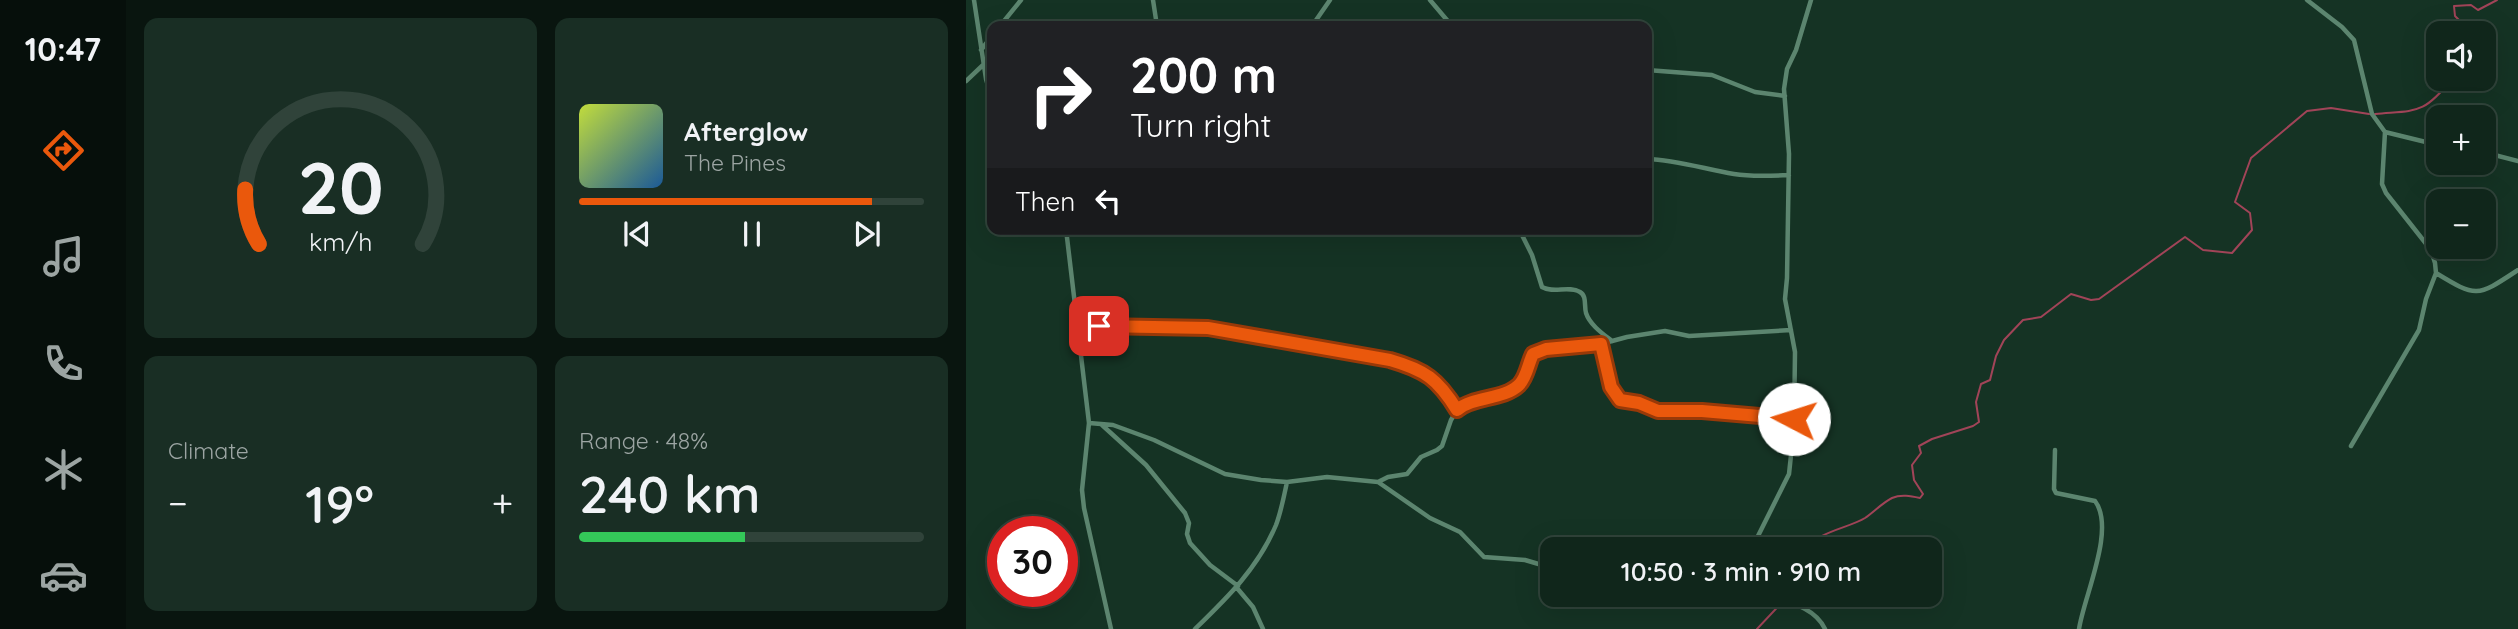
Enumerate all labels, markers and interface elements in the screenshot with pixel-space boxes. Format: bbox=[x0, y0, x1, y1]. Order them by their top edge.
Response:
map controls bbox=[2426, 21, 2496, 259]
button: sound bbox=[2426, 21, 2496, 91]
text: 10:47 bbox=[25, 29, 101, 69]
text: 200 m bbox=[1130, 44, 1277, 105]
icon: right bbox=[1015, 49, 1106, 140]
text: Turn right bbox=[1130, 105, 1271, 145]
button: + bbox=[2426, 105, 2496, 175]
text: Afterglow bbox=[684, 115, 808, 148]
icon: directions bbox=[39, 126, 88, 175]
text: 20 bbox=[297, 142, 384, 233]
text: The Pines bbox=[684, 148, 786, 177]
icon: left bbox=[1089, 182, 1127, 220]
text: Then bbox=[1015, 185, 1075, 218]
button: − bbox=[2426, 189, 2496, 259]
icon: previous bbox=[618, 215, 656, 253]
icon: pause bbox=[733, 215, 771, 253]
icon: next bbox=[848, 215, 886, 253]
text: km/h bbox=[309, 226, 372, 257]
icon: music bbox=[39, 232, 88, 281]
pin bbox=[1069, 296, 1129, 356]
icon: arrive bbox=[1080, 307, 1118, 345]
icon: phone bbox=[39, 339, 88, 388]
position arrow bbox=[1757, 382, 1831, 456]
text: Range · 48% bbox=[579, 426, 708, 455]
text: Climate bbox=[168, 436, 249, 465]
icon: climate bbox=[39, 445, 88, 494]
text: 240 km bbox=[579, 461, 760, 526]
text: 19° bbox=[305, 471, 374, 536]
text: − bbox=[168, 479, 188, 527]
text: + bbox=[492, 479, 513, 527]
speed limit sign: 30 bbox=[987, 516, 1078, 607]
icon: car bbox=[39, 551, 88, 600]
text: 10:50 · 3 min · 910 m bbox=[1621, 555, 1861, 588]

